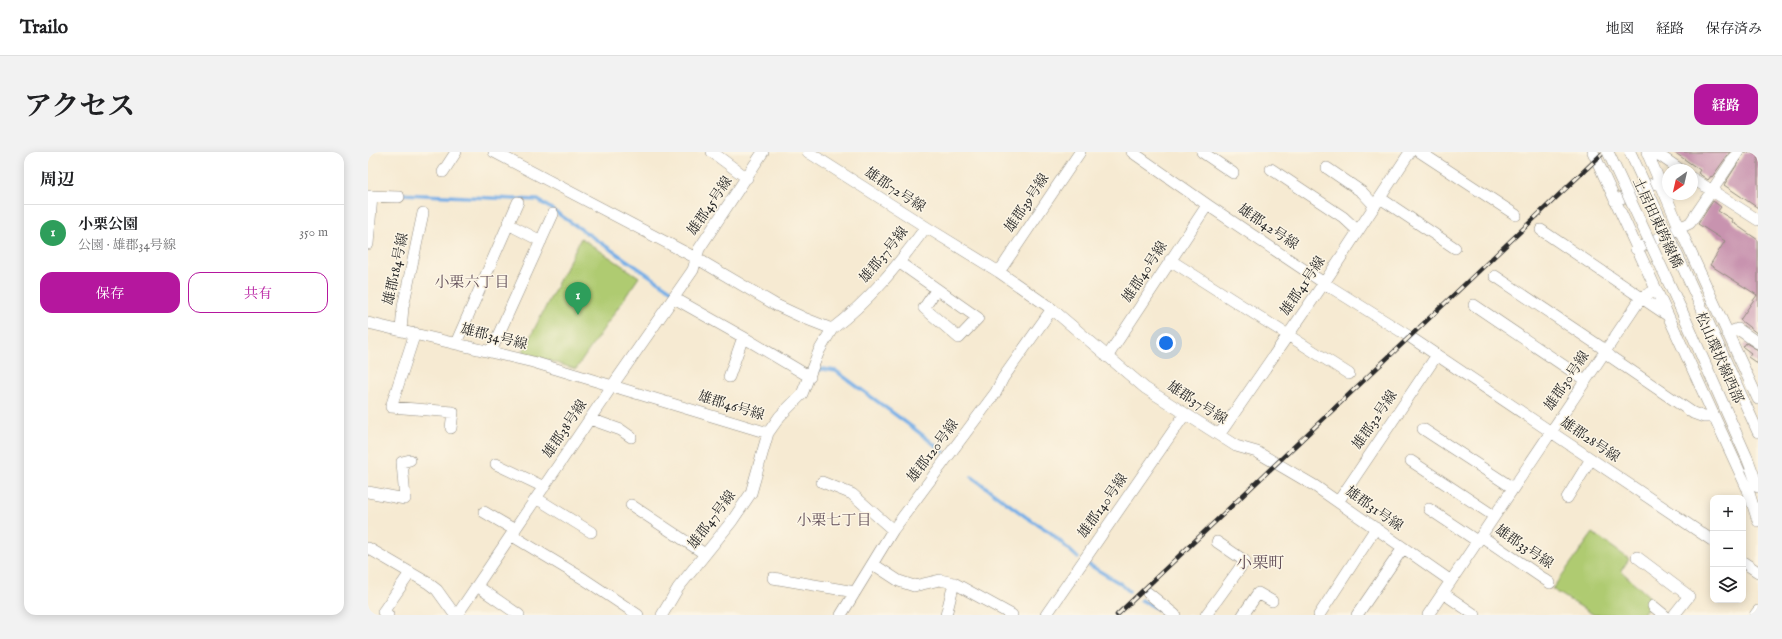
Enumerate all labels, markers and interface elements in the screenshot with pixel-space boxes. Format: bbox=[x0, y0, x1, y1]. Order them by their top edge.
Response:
text: Trailo bbox=[20, 16, 68, 40]
text: 地図 bbox=[1606, 20, 1634, 38]
text: 経路 bbox=[1656, 20, 1684, 38]
text: 保存済み bbox=[1706, 20, 1762, 38]
button: 経路 bbox=[1694, 84, 1758, 125]
text: アクセス bbox=[24, 90, 135, 125]
street label: 雄郡72号線 bbox=[861, 164, 929, 216]
north arrow bbox=[1662, 164, 1698, 200]
text: 周辺 bbox=[40, 170, 74, 191]
street label: 雄郡39号線 bbox=[1001, 170, 1053, 236]
street label: 雄郡45号線 bbox=[684, 173, 736, 239]
street label: 土居田東跨線橋 bbox=[1628, 175, 1686, 271]
street label: 雄郡42号線 bbox=[1234, 200, 1302, 254]
text: 小栗公園 bbox=[78, 215, 138, 234]
street label: 雄郡37号線 bbox=[856, 223, 912, 287]
text: 1 bbox=[51, 224, 55, 241]
text: 350 m bbox=[299, 224, 328, 241]
street label: 雄郡184号線 bbox=[380, 231, 412, 307]
text: 公園 · 雄郡34号線 bbox=[78, 237, 176, 254]
street label: 雄郡40号線 bbox=[1118, 238, 1172, 306]
street label: 雄郡41号線 bbox=[1276, 253, 1330, 319]
button: 保存 bbox=[40, 272, 180, 313]
button: 共有 bbox=[188, 272, 328, 313]
district label: 小栗六丁目 bbox=[434, 273, 510, 292]
pin: 1 bbox=[565, 282, 591, 315]
street label: 松山環状線西部 bbox=[1691, 310, 1747, 406]
street label: 雄郡34号線 bbox=[459, 320, 529, 354]
your location bbox=[1156, 333, 1176, 353]
street label: 雄郡30号線 bbox=[1540, 348, 1594, 414]
street label: 雄郡37号線 bbox=[1163, 377, 1231, 429]
street label: 雄郡46号線 bbox=[695, 387, 767, 425]
street label: 雄郡32号線 bbox=[1349, 387, 1401, 453]
street label: 雄郡38号線 bbox=[539, 396, 591, 462]
street label: 雄郡28号線 bbox=[1557, 414, 1623, 466]
street label: 雄郡120号線 bbox=[903, 416, 963, 486]
street label: 雄郡140号線 bbox=[1074, 470, 1132, 542]
street label: 雄郡31号線 bbox=[1342, 483, 1406, 535]
street label: 雄郡47号線 bbox=[684, 487, 740, 553]
map controls bbox=[1710, 495, 1746, 603]
button: + bbox=[1710, 495, 1746, 531]
district label: 小栗七丁目 bbox=[796, 511, 872, 530]
street label: 雄郡33号線 bbox=[1491, 521, 1557, 573]
button: − bbox=[1710, 531, 1746, 567]
district label: 小栗町 bbox=[1236, 554, 1284, 574]
button: layers bbox=[1710, 567, 1746, 603]

